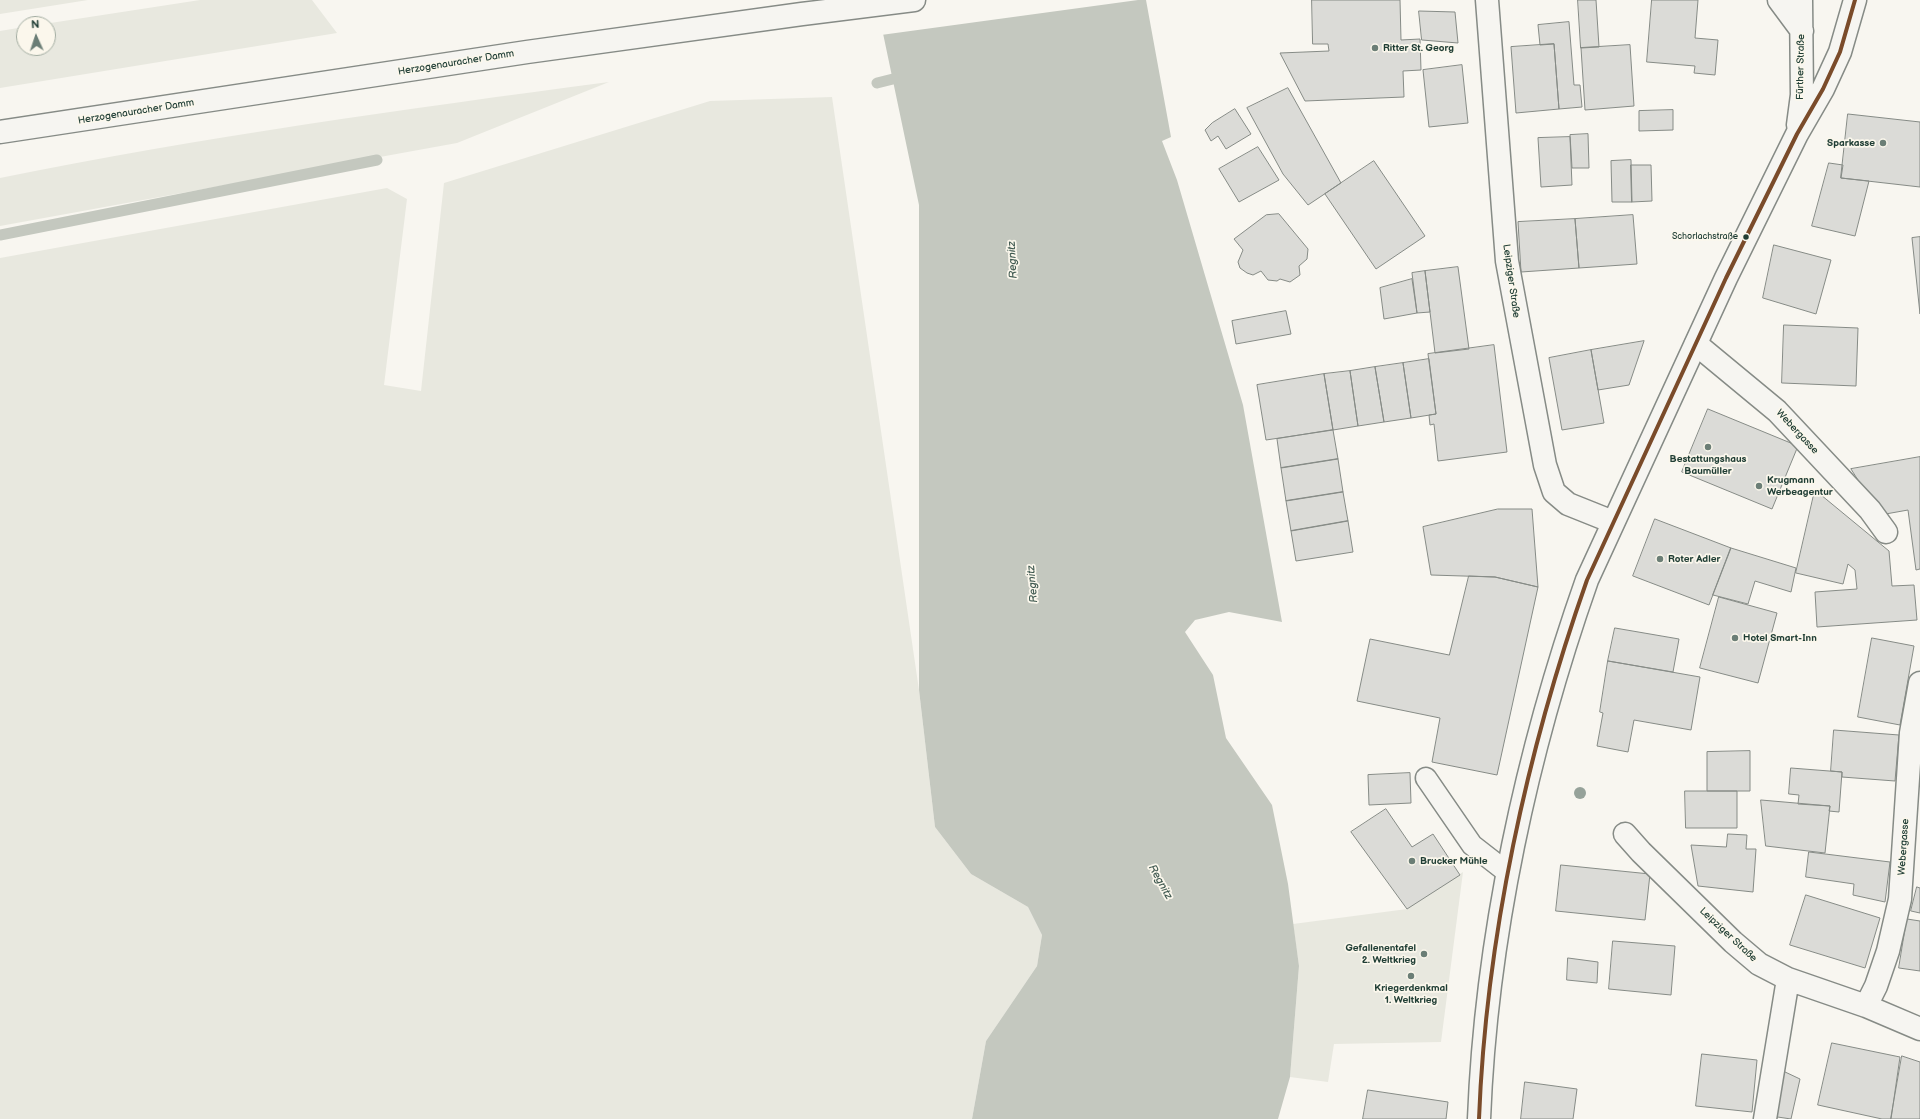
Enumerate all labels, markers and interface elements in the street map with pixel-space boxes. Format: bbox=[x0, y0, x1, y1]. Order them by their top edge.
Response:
north arrow bbox=[16, 16, 56, 56]
text: N bbox=[31, 18, 40, 31]
street label: Fürther Straße bbox=[1794, 34, 1808, 100]
place label: Ritter St. Georg bbox=[1383, 42, 1454, 54]
marker: Ritter St. Georg bbox=[1370, 43, 1380, 53]
street label: Herzogenauracher Damm bbox=[397, 48, 515, 78]
street label: Herzogenauracher Damm bbox=[77, 97, 195, 127]
place label: Sparkasse bbox=[1827, 137, 1875, 149]
marker: Sparkasse bbox=[1878, 138, 1888, 148]
place label: Schorlachstraße bbox=[1672, 232, 1738, 242]
marker: Schorlachstraße bbox=[1741, 232, 1751, 242]
water label: Regnitz bbox=[1005, 241, 1021, 279]
street label: Leipziger Straße bbox=[1500, 243, 1522, 319]
street label: Webergasse bbox=[1773, 407, 1821, 457]
marker: Bestattungshaus Baumüller bbox=[1703, 442, 1713, 452]
place label: Bestattungshaus Baumüller bbox=[1670, 453, 1746, 476]
place label: Krugmann Werbeagentur bbox=[1767, 474, 1833, 498]
marker: Krugmann Werbeagentur bbox=[1754, 481, 1764, 491]
place label: Roter Adler bbox=[1668, 553, 1720, 565]
marker: Roter Adler bbox=[1655, 554, 1665, 564]
water label: Regnitz bbox=[1025, 565, 1041, 603]
place label: Hotel Smart-Inn bbox=[1743, 632, 1817, 644]
marker: Hotel Smart-Inn bbox=[1730, 633, 1740, 643]
street label: Webergasse bbox=[1896, 818, 1912, 876]
place label: Brucker Mühle bbox=[1420, 855, 1488, 867]
marker: Brucker Mühle bbox=[1407, 856, 1417, 866]
water label: Regnitz bbox=[1145, 862, 1175, 902]
street label: Leipziger Straße bbox=[1697, 905, 1759, 965]
place label: Gefallenentafel 2. Weltkrieg bbox=[1345, 942, 1416, 966]
marker: Gefallenentafel 2. Weltkrieg bbox=[1419, 949, 1429, 959]
marker: Kriegerdenkmal 1. Weltkrieg bbox=[1406, 971, 1416, 981]
place label: Kriegerdenkmal 1. Weltkrieg bbox=[1374, 982, 1448, 1006]

